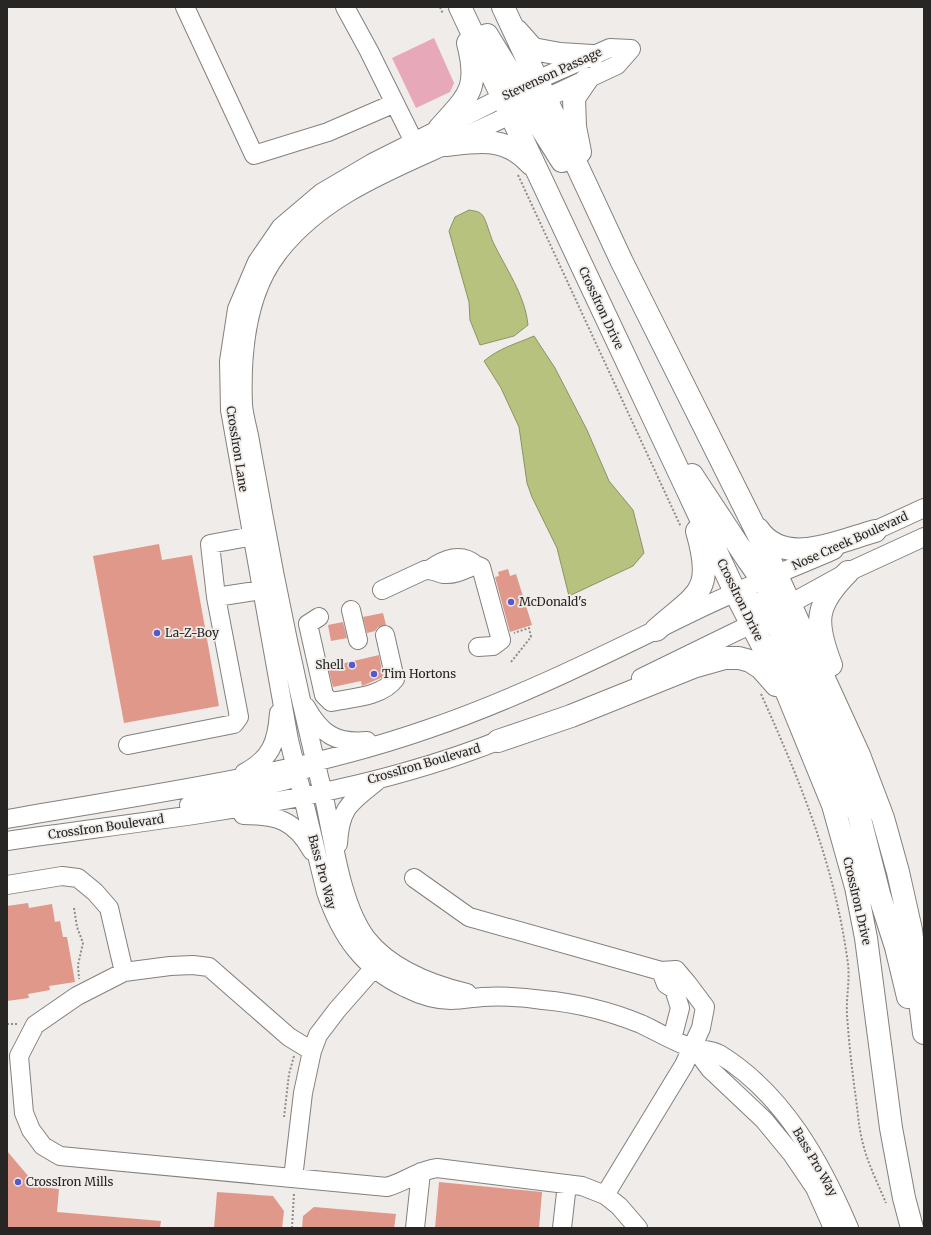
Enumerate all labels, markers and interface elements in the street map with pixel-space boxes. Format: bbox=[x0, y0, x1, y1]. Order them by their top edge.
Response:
street label: Stevenson Passage bbox=[500, 44, 604, 103]
street label: CrossIron Drive bbox=[576, 264, 627, 352]
street label: CrossIron Lane bbox=[223, 405, 252, 493]
street label: Nose Creek Boulevard bbox=[789, 508, 910, 573]
street label: CrossIron Drive bbox=[714, 556, 767, 643]
place label: McDonald's bbox=[519, 594, 587, 609]
marker: McDonald's bbox=[506, 597, 516, 607]
place label: La-Z-Boy bbox=[165, 625, 219, 640]
marker: La-Z-Boy bbox=[152, 628, 162, 638]
place label: Shell bbox=[315, 657, 344, 672]
marker: Shell bbox=[347, 660, 357, 670]
place label: Tim Hortons bbox=[382, 666, 456, 681]
marker: Tim Hortons bbox=[369, 669, 379, 679]
street label: CrossIron Boulevard bbox=[366, 740, 482, 787]
street label: CrossIron Boulevard bbox=[47, 811, 165, 842]
street label: Bass Pro Way bbox=[305, 833, 340, 911]
street label: CrossIron Drive bbox=[840, 856, 875, 946]
street label: Bass Pro Way bbox=[790, 1125, 841, 1199]
place label: CrossIron Mills bbox=[26, 1174, 114, 1189]
marker: CrossIron Mills bbox=[13, 1177, 23, 1187]

